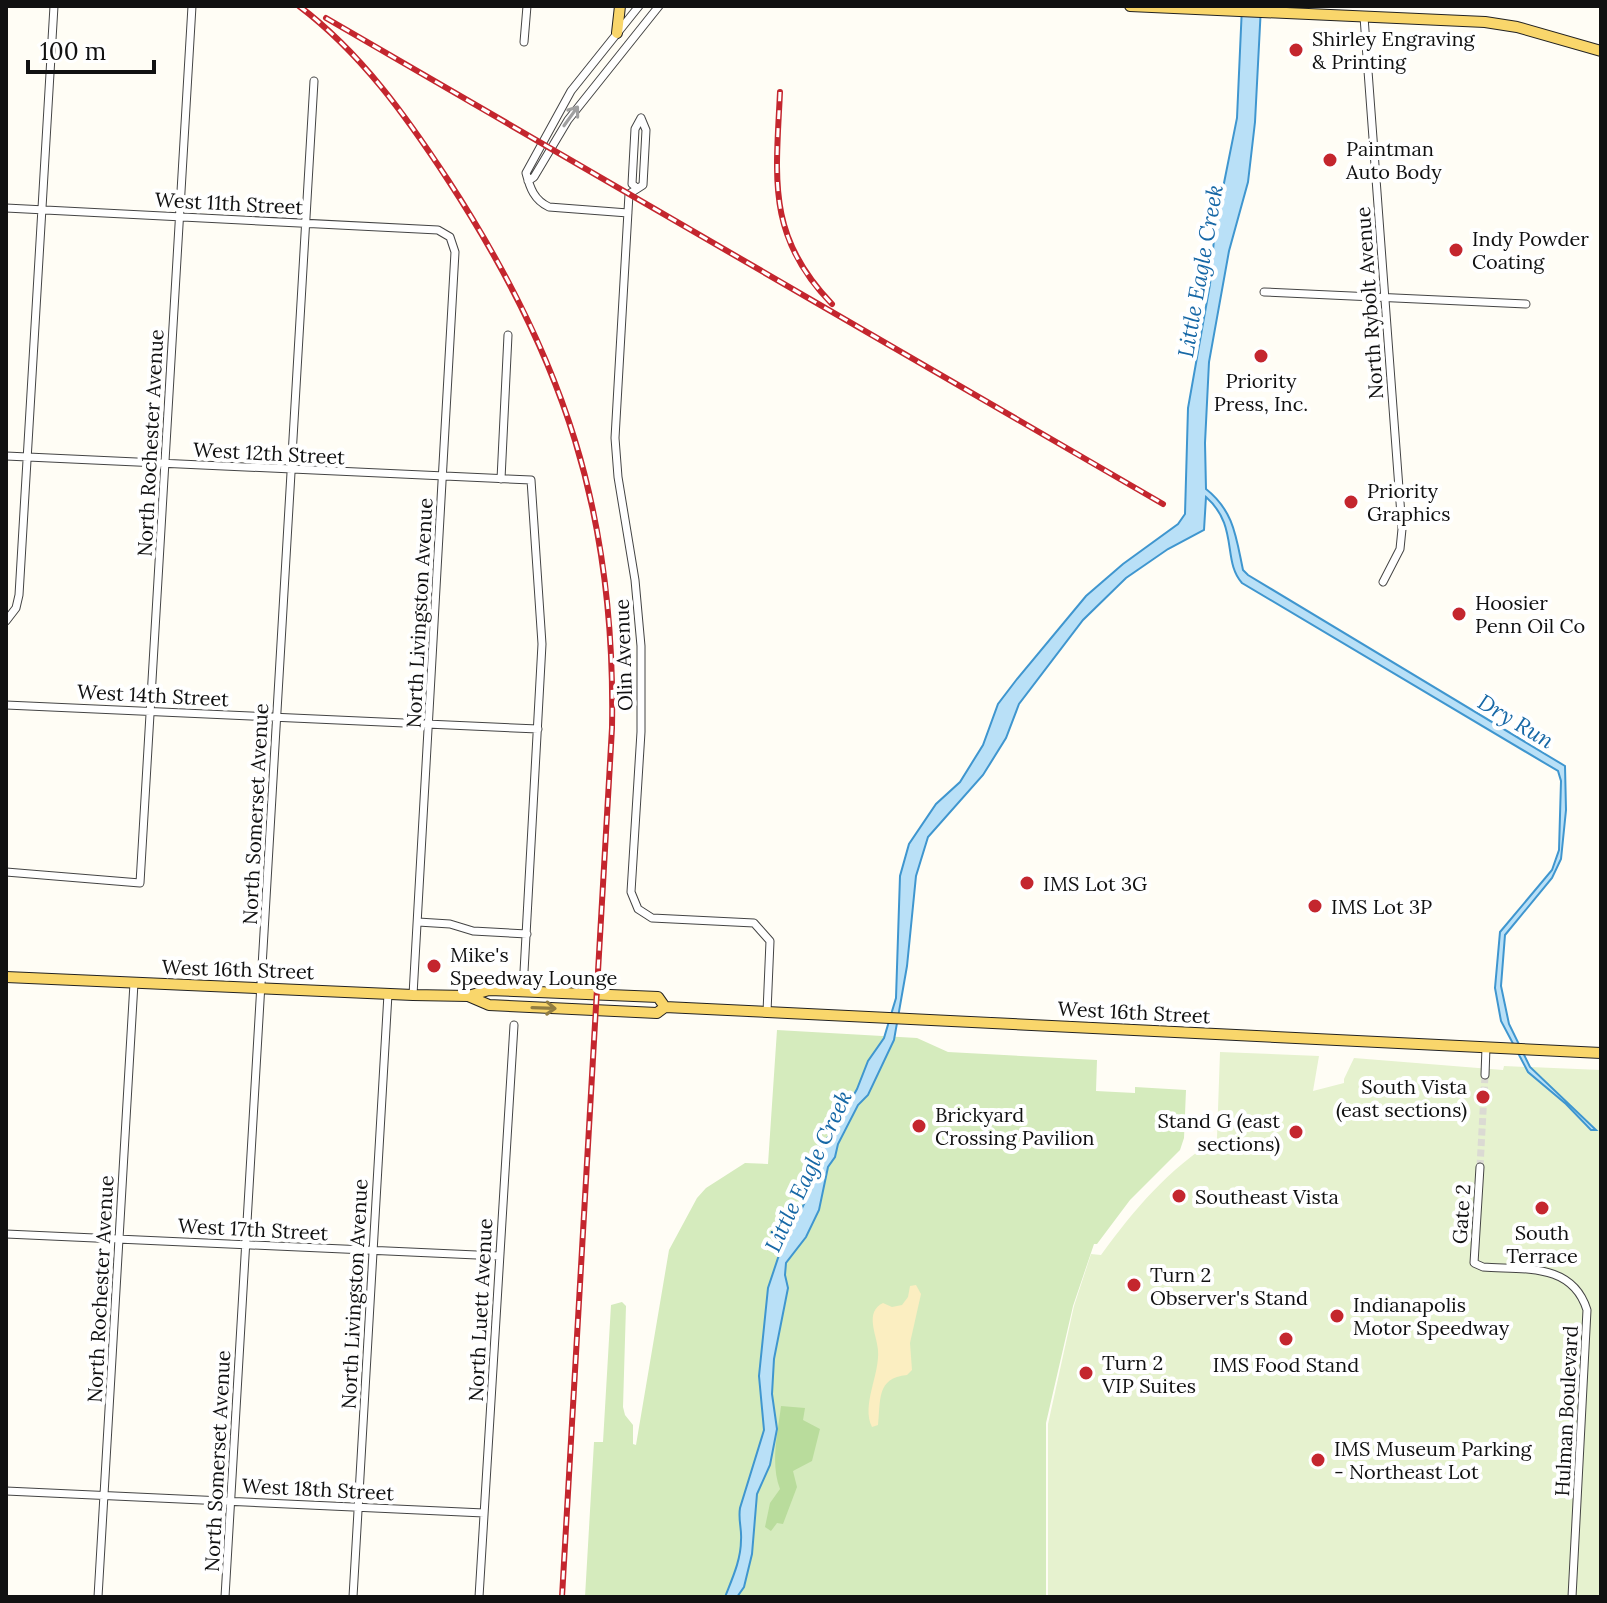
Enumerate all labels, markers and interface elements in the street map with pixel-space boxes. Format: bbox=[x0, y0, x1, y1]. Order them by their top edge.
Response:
scale bar bbox=[28, 24, 154, 74]
place label: Shirley Engraving & Printing bbox=[1312, 26, 1476, 74]
text: 100 m bbox=[40, 36, 106, 67]
marker: Shirley Engraving & Printing bbox=[1287, 41, 1305, 59]
one-way arrow bbox=[563, 106, 579, 128]
place label: Paintman Auto Body bbox=[1345, 136, 1442, 184]
marker: Paintman Auto Body bbox=[1321, 151, 1339, 169]
water label: Little Eagle Creek bbox=[1171, 182, 1229, 360]
street label: West 11th Street bbox=[154, 187, 304, 219]
street label: North Rybolt Avenue bbox=[1350, 206, 1388, 400]
place label: Indy Powder Coating bbox=[1472, 226, 1589, 274]
marker: Indy Powder Coating bbox=[1447, 241, 1465, 259]
street label: North Rochester Avenue bbox=[132, 328, 168, 557]
marker: Priority Press, Inc. bbox=[1252, 347, 1270, 365]
place label: Priority Press, Inc. bbox=[1214, 368, 1308, 416]
street label: West 12th Street bbox=[192, 437, 346, 469]
place label: Priority Graphics bbox=[1367, 478, 1451, 526]
marker: Priority Graphics bbox=[1342, 493, 1360, 511]
street label: North Livingston Avenue bbox=[400, 497, 438, 729]
place label: Hoosier Penn Oil Co bbox=[1475, 590, 1585, 638]
street label: Olin Avenue bbox=[609, 598, 637, 712]
marker: Hoosier Penn Oil Co bbox=[1450, 605, 1468, 623]
street label: West 14th Street bbox=[76, 679, 230, 711]
water label: Dry Run bbox=[1473, 687, 1560, 755]
street label: North Somerset Avenue bbox=[237, 702, 273, 925]
place label: IMS Lot 3G bbox=[1043, 871, 1147, 896]
marker: IMS Lot 3G bbox=[1018, 874, 1036, 892]
place label: IMS Lot 3P bbox=[1331, 894, 1432, 919]
marker: IMS Lot 3P bbox=[1306, 897, 1324, 915]
place label: Mike's Speedway Lounge bbox=[450, 942, 618, 990]
street label: West 16th Street bbox=[161, 954, 315, 984]
marker: Mike's Speedway Lounge bbox=[425, 957, 443, 975]
street label: West 16th Street bbox=[1057, 996, 1211, 1028]
one-way arrow bbox=[530, 1001, 557, 1016]
place label: South Vista (east sections) bbox=[1336, 1074, 1467, 1123]
water label: Little Eagle Creek bbox=[758, 1086, 858, 1256]
marker: South Vista (east sections) bbox=[1474, 1088, 1492, 1106]
place label: Brickyard Crossing Pavilion bbox=[935, 1102, 1094, 1150]
place label: Stand G (east sections) bbox=[1158, 1108, 1280, 1157]
marker: Brickyard Crossing Pavilion bbox=[910, 1117, 928, 1135]
marker: Stand G (east sections) bbox=[1287, 1123, 1305, 1141]
street label: North Rochester Avenue bbox=[82, 1174, 118, 1403]
street label: North Livingston Avenue bbox=[335, 1178, 373, 1410]
street label: Gate 2 bbox=[1446, 1183, 1476, 1245]
place label: Southeast Vista bbox=[1195, 1184, 1339, 1209]
marker: Southeast Vista bbox=[1170, 1187, 1188, 1205]
marker: South Terrace bbox=[1533, 1199, 1551, 1217]
street label: West 17th Street bbox=[177, 1213, 329, 1245]
street label: North Luett Avenue bbox=[463, 1218, 497, 1402]
place label: South Terrace bbox=[1506, 1220, 1578, 1268]
place label: Turn 2 Observer's Stand bbox=[1150, 1262, 1308, 1310]
marker: Turn 2 Observer's Stand bbox=[1125, 1276, 1143, 1294]
place label: Indianapolis Motor Speedway bbox=[1353, 1292, 1510, 1340]
marker: Indianapolis Motor Speedway bbox=[1328, 1307, 1346, 1325]
street label: Hulman Boulevard bbox=[1549, 1325, 1583, 1497]
marker: IMS Food Stand bbox=[1277, 1330, 1295, 1348]
street label: North Somerset Avenue bbox=[199, 1349, 235, 1572]
place label: Turn 2 VIP Suites bbox=[1101, 1350, 1196, 1398]
place label: IMS Food Stand bbox=[1213, 1352, 1359, 1377]
marker: Turn 2 VIP Suites bbox=[1077, 1364, 1095, 1382]
place label: IMS Museum Parking - Northeast Lot bbox=[1334, 1436, 1533, 1484]
marker: IMS Museum Parking - Northeast Lot bbox=[1309, 1451, 1327, 1469]
street label: West 18th Street bbox=[241, 1473, 395, 1505]

